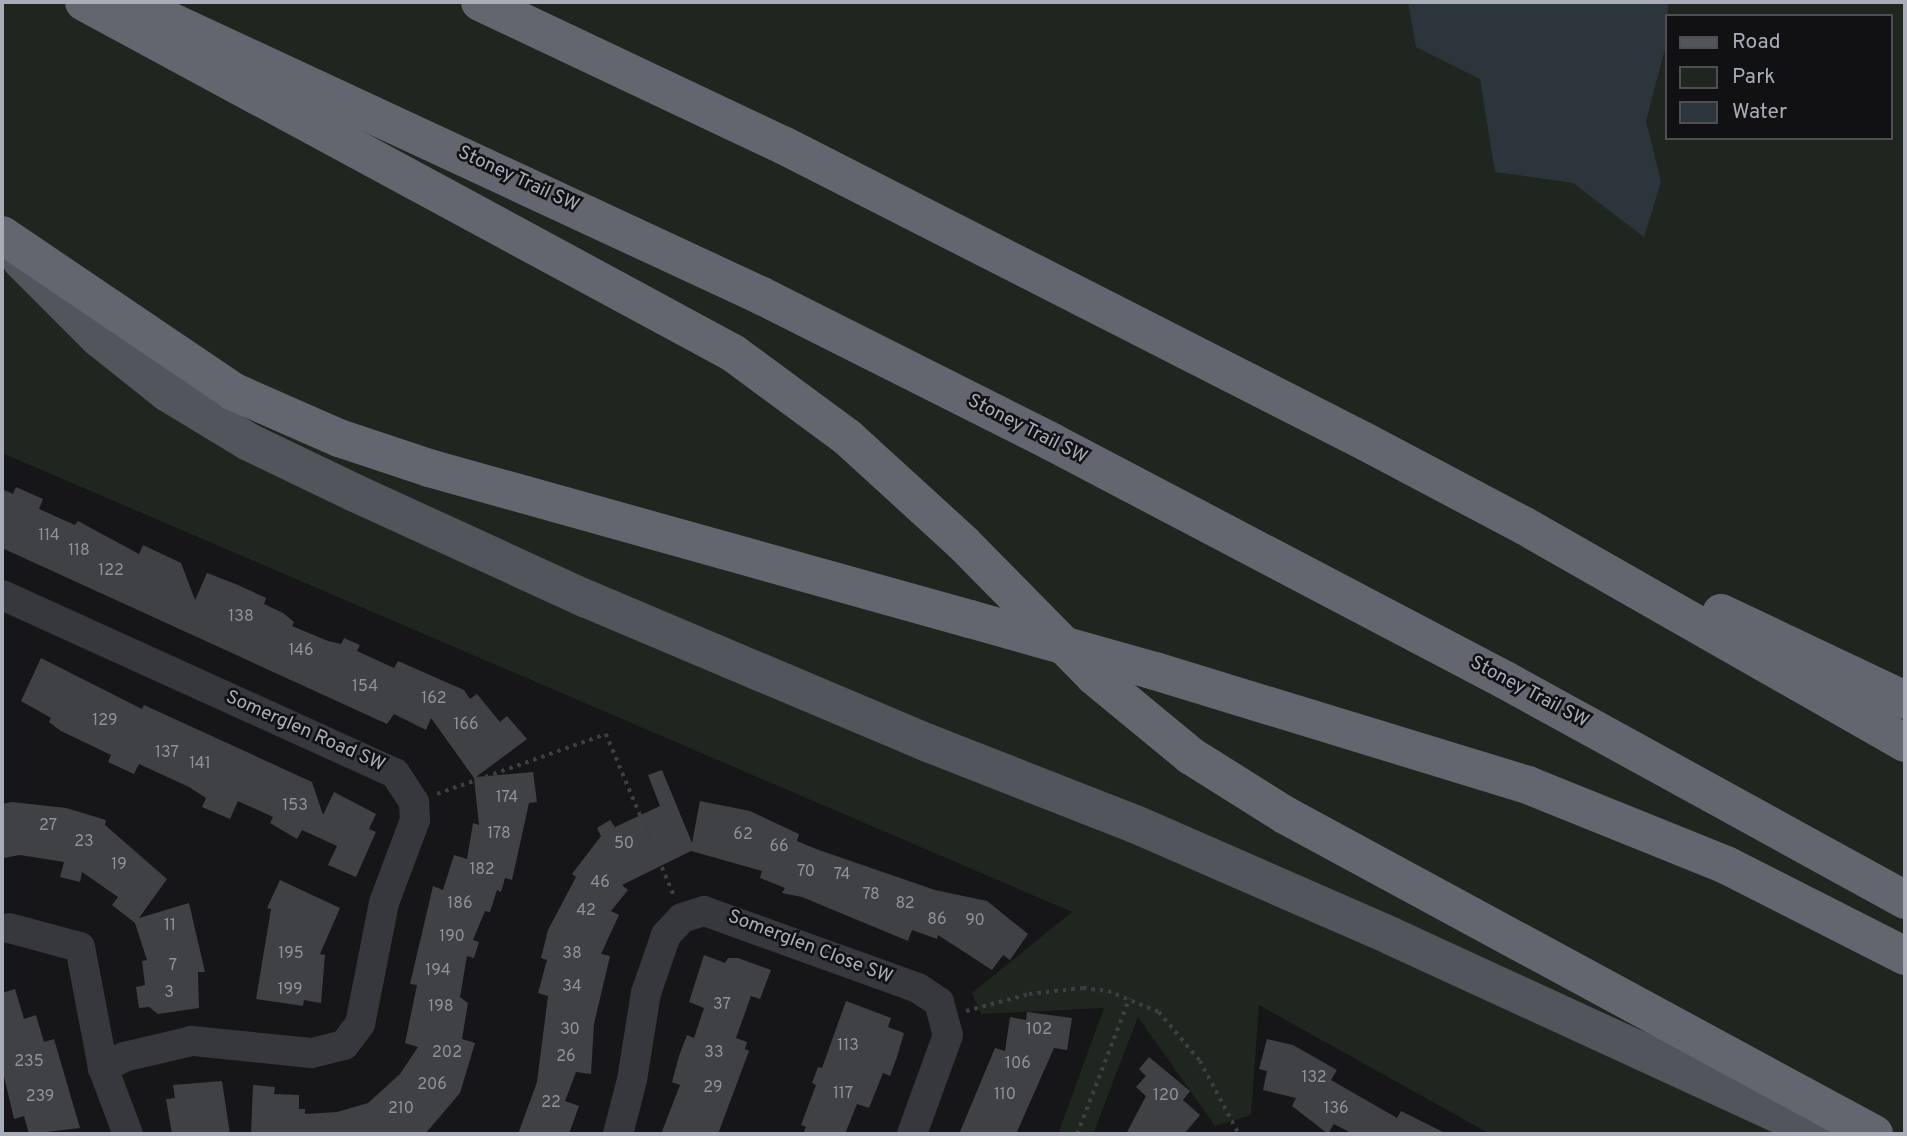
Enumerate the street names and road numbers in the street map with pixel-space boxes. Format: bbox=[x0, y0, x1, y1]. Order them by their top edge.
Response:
street label: Stoney Trail SW bbox=[454, 142, 582, 218]
street label: Stoney Trail SW bbox=[963, 390, 1091, 470]
street label: Stoney Trail SW bbox=[1466, 652, 1592, 734]
street label: Somerglen Road SW bbox=[222, 687, 388, 777]
street label: Somerglen Close SW bbox=[724, 906, 896, 990]

